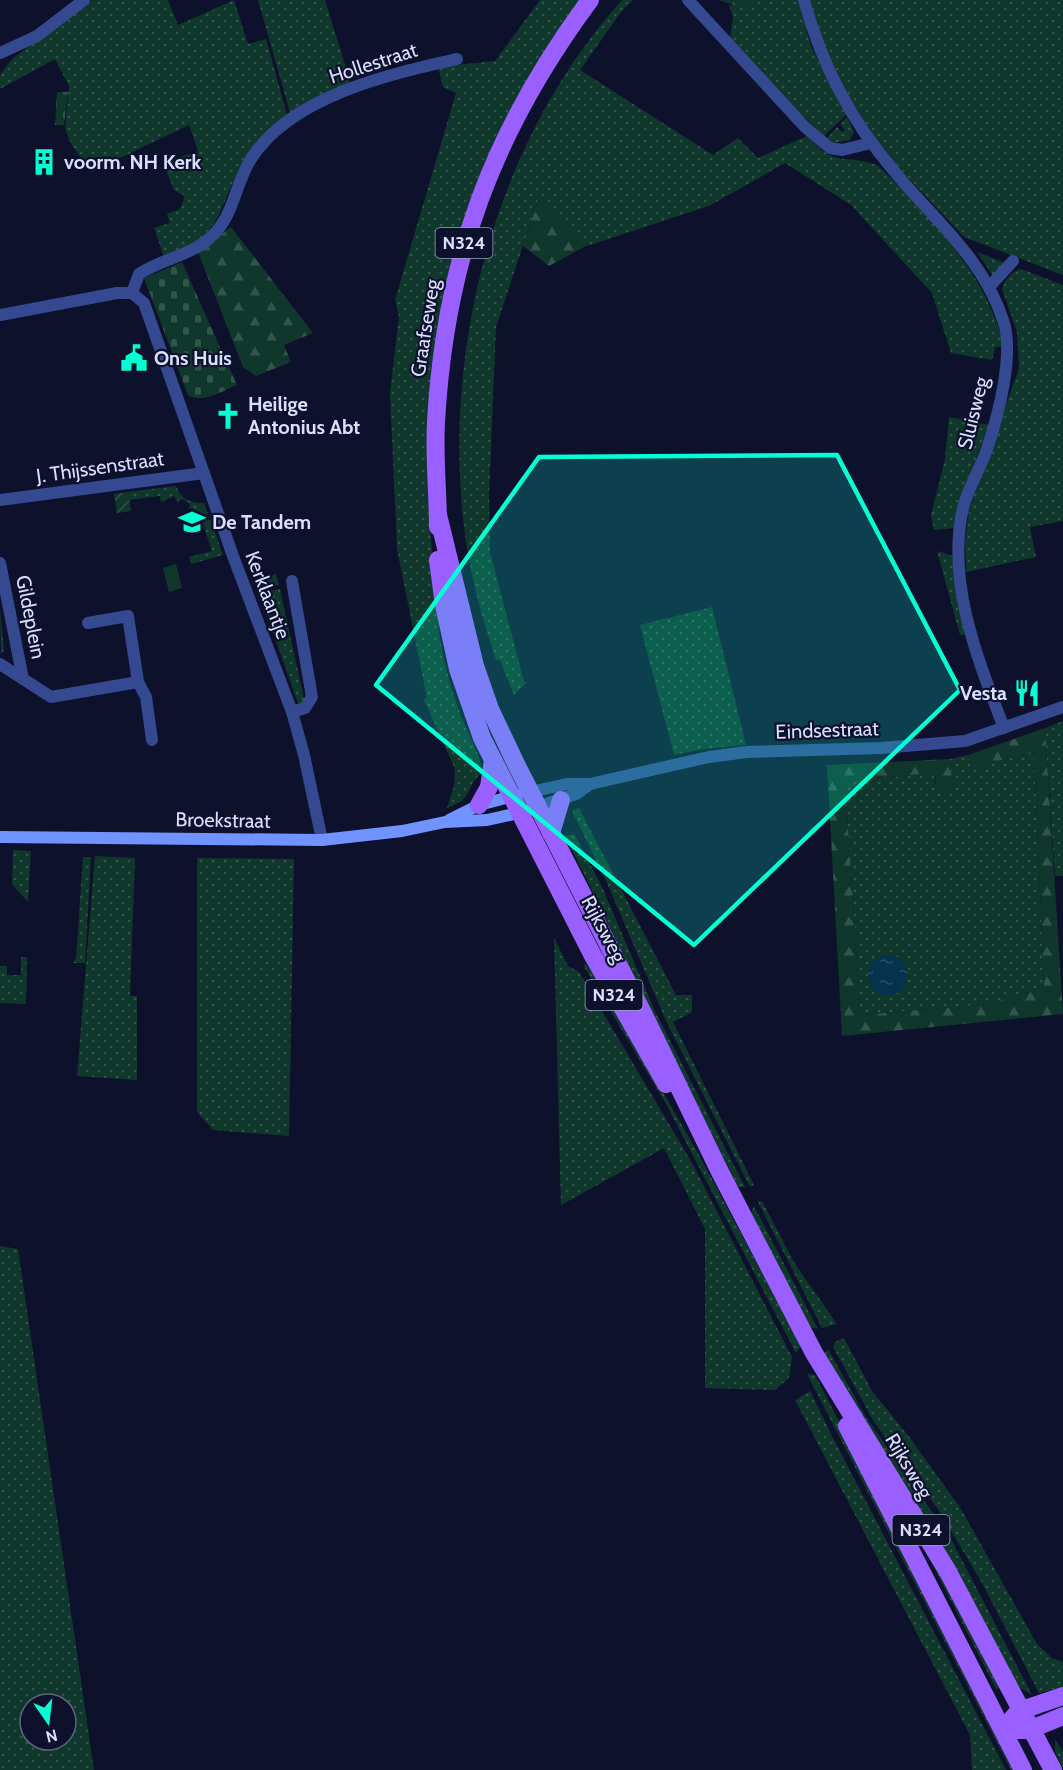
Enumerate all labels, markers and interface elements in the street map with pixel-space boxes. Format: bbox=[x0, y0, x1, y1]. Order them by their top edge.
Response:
street label: Hollestraat bbox=[326, 37, 420, 89]
building icon: voorm. NH Kerk bbox=[29, 147, 59, 177]
place label: voorm. NH Kerk bbox=[64, 150, 201, 174]
road number: N324 bbox=[436, 228, 492, 258]
street label: Graafseweg bbox=[405, 277, 445, 378]
public building icon: Ons Huis bbox=[119, 343, 149, 373]
place label: Ons Huis bbox=[154, 346, 232, 370]
street label: Sluisweg bbox=[952, 373, 994, 452]
place label: Heilige Antonius Abt bbox=[248, 392, 360, 439]
church icon: Heilige Antonius Abt bbox=[213, 401, 243, 431]
street label: J. Thijssenstraat bbox=[34, 446, 166, 488]
school or university icon: De Tandem bbox=[177, 507, 207, 537]
place label: De Tandem bbox=[212, 510, 311, 534]
street label: Kerklaantje bbox=[240, 548, 296, 642]
street label: Gildeplein bbox=[11, 573, 51, 661]
restaurant icon: Vesta bbox=[1012, 678, 1042, 708]
place label: Vesta bbox=[960, 681, 1007, 705]
street label: Eindsestraat bbox=[775, 716, 879, 744]
street label: Broekstraat bbox=[175, 807, 271, 833]
street label: Rijksweg bbox=[576, 891, 632, 967]
road number: N324 bbox=[586, 980, 642, 1010]
street label: Rijksweg bbox=[880, 1429, 938, 1504]
road number: N324 bbox=[892, 1515, 950, 1545]
north arrow bbox=[18, 1692, 78, 1752]
text: N bbox=[44, 1725, 59, 1747]

